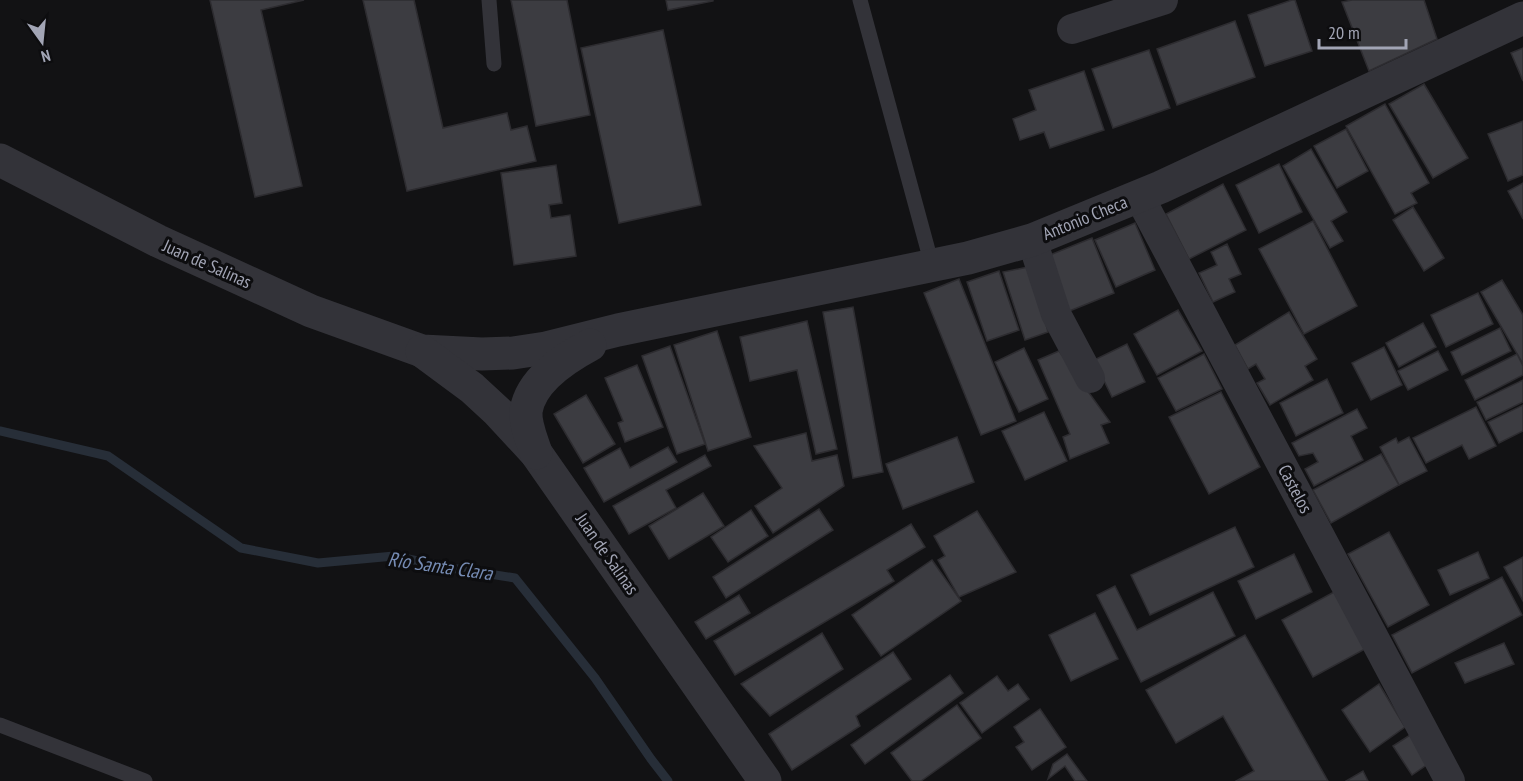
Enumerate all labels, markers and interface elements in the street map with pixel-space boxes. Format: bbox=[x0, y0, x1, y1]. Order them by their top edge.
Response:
north arrow bbox=[12, 12, 72, 72]
scale bar bbox=[1319, 12, 1406, 50]
text: 20 m bbox=[1328, 21, 1360, 44]
text: N bbox=[39, 46, 53, 67]
street label: Antonio Checa bbox=[1039, 190, 1131, 245]
street label: Juan de Salinas bbox=[159, 233, 255, 293]
street label: Castelos bbox=[1273, 461, 1318, 517]
street label: Juan de Salinas bbox=[570, 508, 644, 599]
water label: Río Santa Clara bbox=[386, 546, 495, 586]

